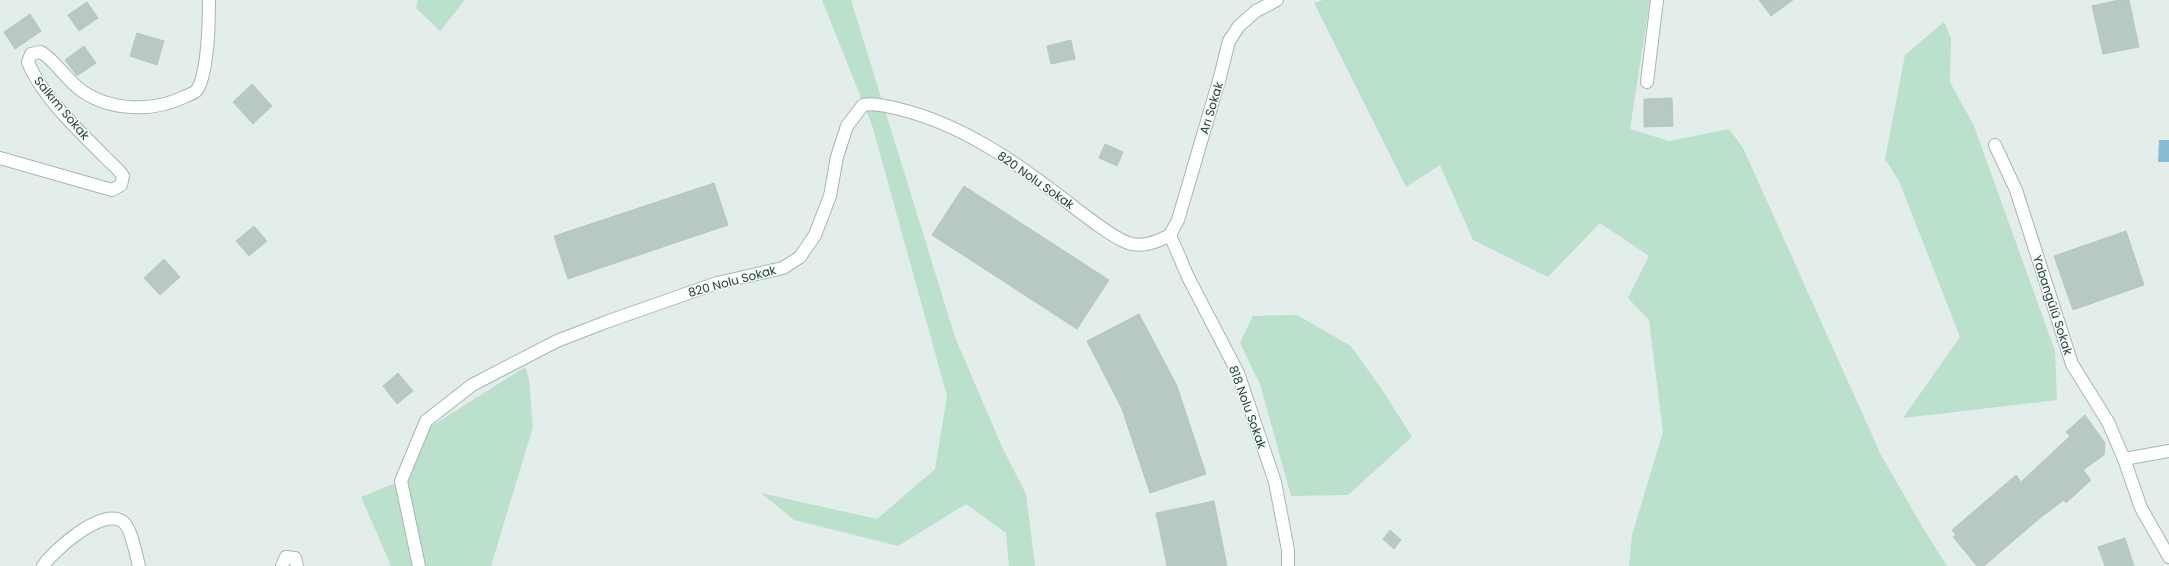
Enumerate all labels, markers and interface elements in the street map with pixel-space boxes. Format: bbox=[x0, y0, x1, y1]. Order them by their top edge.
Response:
street label: Salkım Sokak bbox=[30, 73, 94, 144]
street label: Arı Sokak bbox=[1195, 79, 1227, 136]
street label: 820 Nolu Sokak bbox=[994, 147, 1079, 213]
street label: Yabangülü Sokak bbox=[2029, 253, 2077, 358]
street label: 820 Nolu Sokak bbox=[686, 261, 779, 301]
street label: 818 Nolu Sokak bbox=[1225, 363, 1271, 452]

